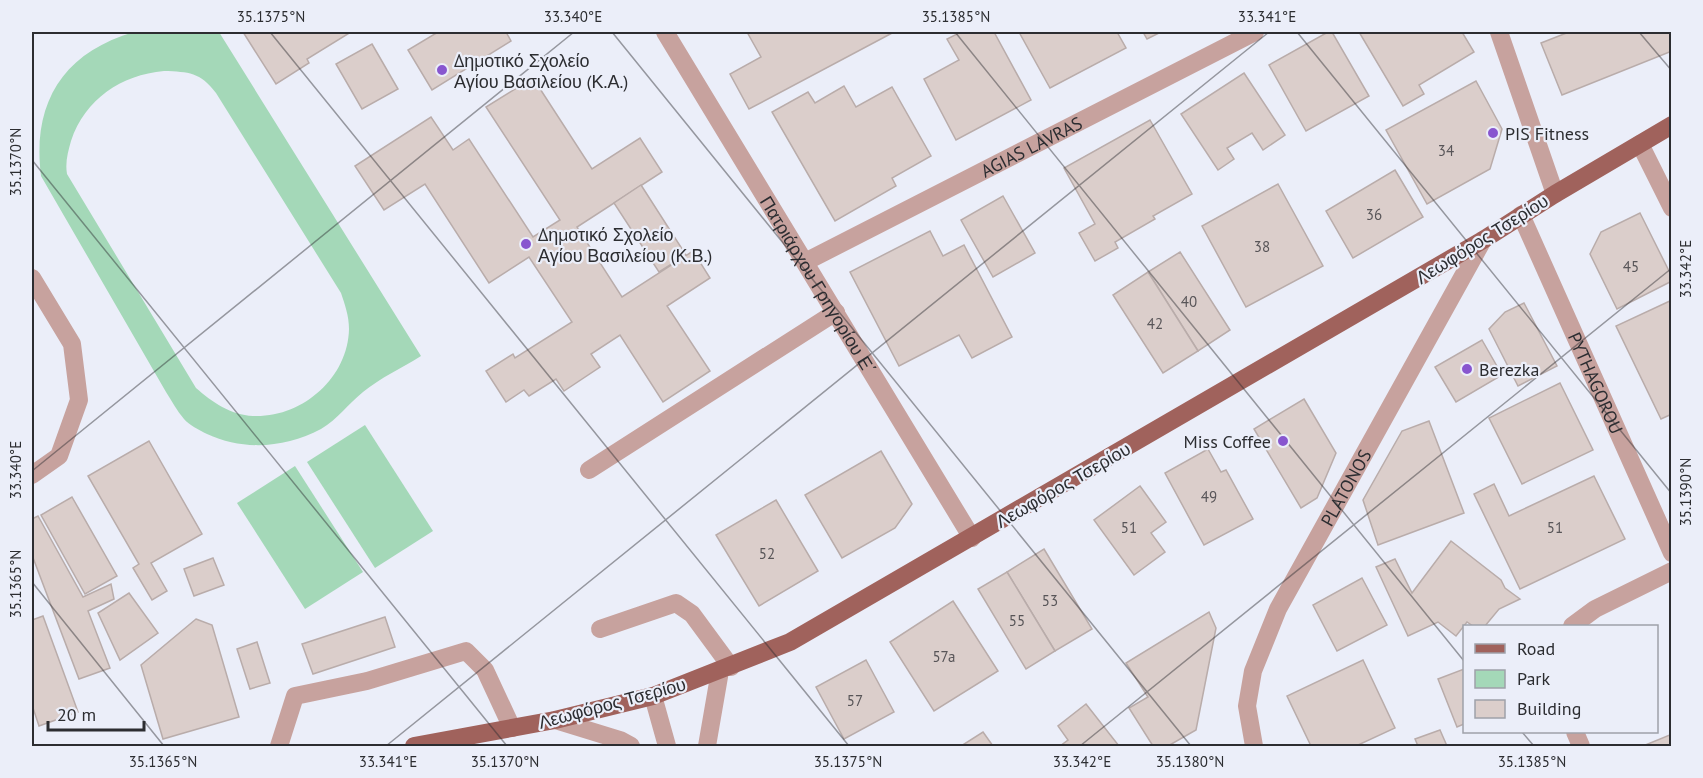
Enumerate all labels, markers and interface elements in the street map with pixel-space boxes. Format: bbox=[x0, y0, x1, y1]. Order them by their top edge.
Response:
text: 35.1375°N bbox=[237, 7, 305, 26]
text: 33.340°E bbox=[544, 7, 602, 26]
text: 35.1385°N bbox=[922, 7, 990, 26]
text: 33.341°E bbox=[1238, 7, 1296, 26]
place label: Δημοτικό Σχολείο Αγίου Βασιλείου (Κ.Α.) bbox=[454, 49, 628, 93]
marker: Δημοτικό Σχολείο Αγίου Βασιλείου (Κ.Α.) bbox=[435, 63, 449, 77]
street label: AGIAS LAVRAS bbox=[977, 111, 1086, 182]
place label: PIS Fitness bbox=[1505, 122, 1589, 145]
marker: PIS Fitness bbox=[1486, 126, 1500, 140]
text: 35.1370°N bbox=[6, 128, 25, 196]
house number: 34 bbox=[1438, 141, 1454, 160]
street label: Λεωφόρος Τσερίου bbox=[1412, 189, 1552, 289]
street label: Πατριάρχου Γρηγορίου Ε΄ bbox=[755, 191, 882, 379]
house number: 36 bbox=[1366, 205, 1382, 224]
place label: Δημοτικό Σχολείο Αγίου Βασιλείου (Κ.Β.) bbox=[538, 223, 712, 267]
marker: Δημοτικό Σχολείο Αγίου Βασιλείου (Κ.Β.) bbox=[519, 237, 533, 251]
house number: 38 bbox=[1254, 237, 1270, 256]
text: 33.342°E bbox=[1676, 240, 1695, 298]
house number: 45 bbox=[1623, 257, 1639, 276]
house number: 40 bbox=[1181, 292, 1197, 311]
house number: 42 bbox=[1147, 314, 1163, 333]
street label: PYTHAGOROU bbox=[1563, 329, 1629, 437]
place label: Berezka bbox=[1479, 358, 1539, 381]
marker: Berezka bbox=[1460, 362, 1474, 376]
place label: Miss Coffee bbox=[1184, 430, 1271, 453]
marker: Miss Coffee bbox=[1276, 434, 1290, 448]
street label: Λεωφόρος Τσερίου bbox=[992, 437, 1134, 533]
text: 33.340°E bbox=[6, 441, 25, 499]
street label: PLATONOS bbox=[1315, 445, 1376, 530]
text: 35.1390°N bbox=[1676, 458, 1695, 526]
house number: 49 bbox=[1201, 487, 1217, 506]
house number: 51 bbox=[1121, 518, 1137, 537]
house number: 51 bbox=[1547, 518, 1563, 537]
house number: 52 bbox=[759, 544, 775, 563]
text: 35.1365°N bbox=[6, 550, 25, 618]
house number: 53 bbox=[1042, 591, 1058, 610]
house number: 55 bbox=[1009, 611, 1025, 630]
legend bbox=[1463, 625, 1658, 733]
text: Road bbox=[1517, 637, 1555, 660]
house number: 57a bbox=[932, 647, 956, 666]
text: Park bbox=[1517, 667, 1550, 690]
street label: Λεωφόρος Τσερίου bbox=[536, 672, 688, 734]
house number: 57 bbox=[847, 691, 863, 710]
scale bar bbox=[48, 694, 144, 732]
text: Building bbox=[1517, 697, 1581, 720]
text: 20 m bbox=[57, 703, 96, 726]
text: 35.1365°N bbox=[129, 752, 197, 771]
text: 33.341°E bbox=[359, 752, 417, 771]
text: 35.1370°N bbox=[471, 752, 539, 771]
text: 35.1375°N bbox=[814, 752, 882, 771]
text: 33.342°E bbox=[1053, 752, 1111, 771]
text: 35.1380°N bbox=[1156, 752, 1224, 771]
text: 35.1385°N bbox=[1498, 752, 1566, 771]

